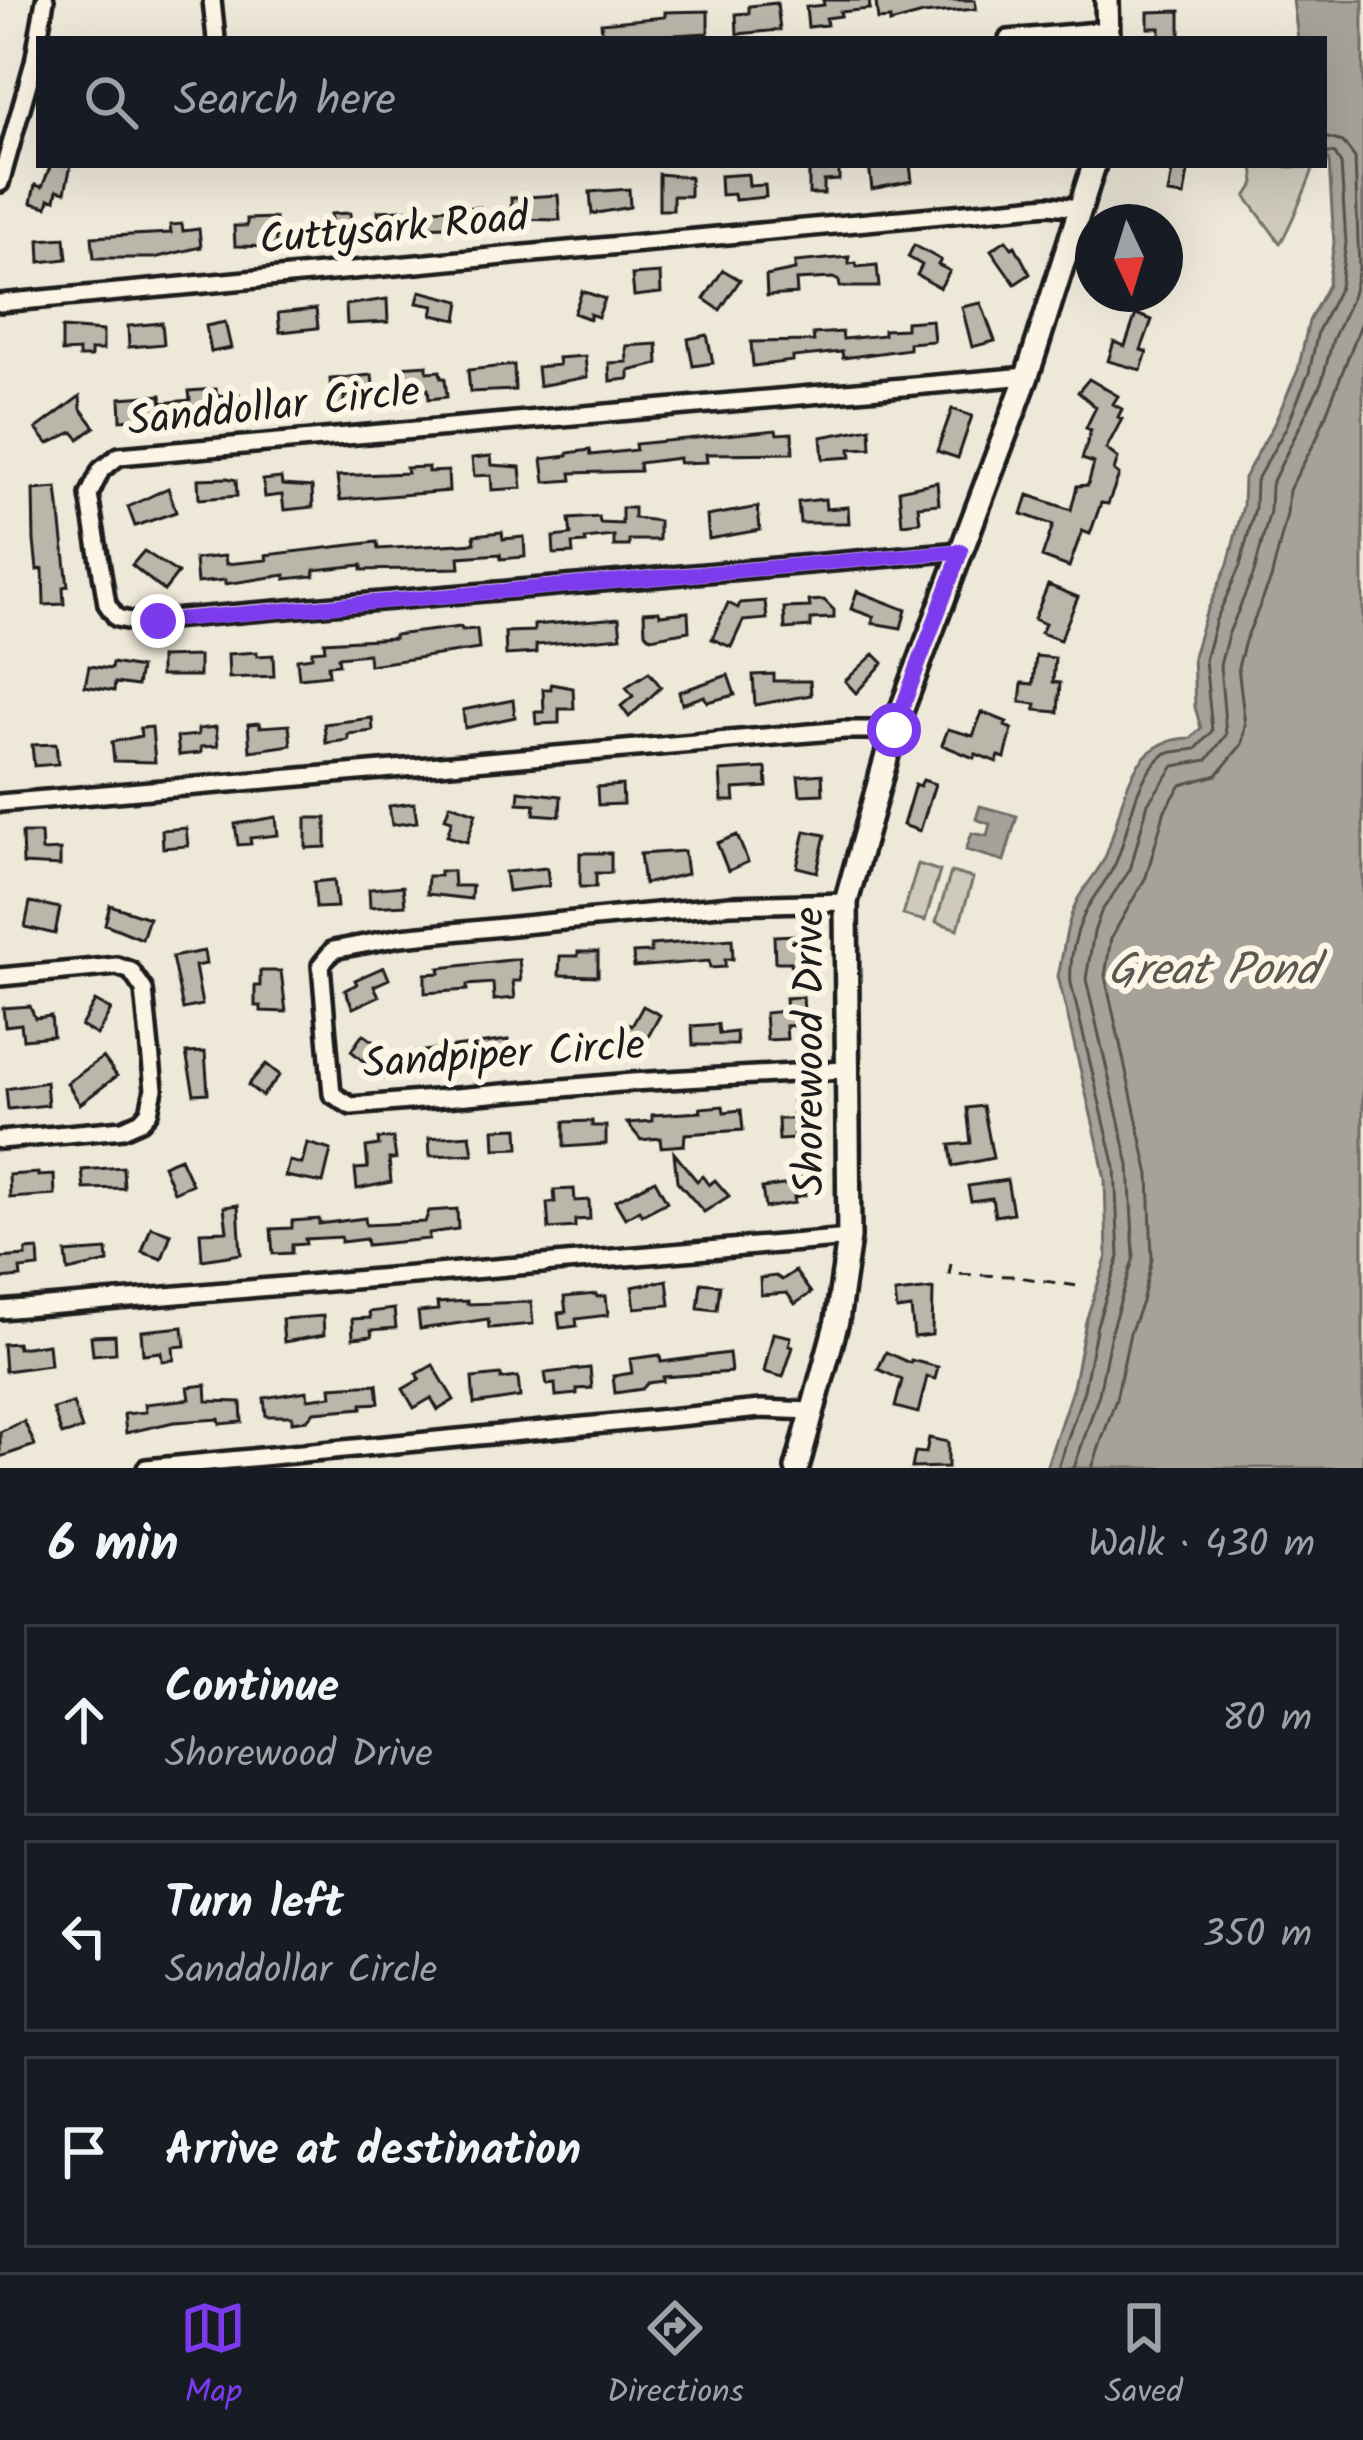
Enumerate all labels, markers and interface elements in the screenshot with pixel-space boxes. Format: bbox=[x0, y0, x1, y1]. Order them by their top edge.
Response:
search box bbox=[36, 36, 1327, 168]
text: Search here bbox=[174, 66, 396, 138]
icon: search bbox=[78, 69, 144, 135]
street label: Cuttysark Road bbox=[257, 185, 532, 275]
north arrow bbox=[1075, 204, 1183, 312]
street label: Sanddollar Circle bbox=[125, 359, 423, 457]
route end bbox=[131, 594, 185, 648]
route start bbox=[867, 703, 921, 757]
street label: Shorewood Drive bbox=[778, 907, 845, 1195]
water label: Great Pond bbox=[1108, 936, 1328, 1008]
street label: Sandpiper Circle bbox=[361, 1013, 647, 1099]
text: 6 min bbox=[48, 1506, 179, 1587]
text: Walk · 430 m bbox=[1088, 1515, 1315, 1577]
text: Continue bbox=[165, 1653, 339, 1725]
icon: ahead bbox=[51, 1687, 117, 1753]
text: 80 m bbox=[1222, 1689, 1312, 1751]
text: Shorewood Drive bbox=[165, 1725, 433, 1787]
text: Turn left bbox=[165, 1869, 344, 1941]
icon: left bbox=[51, 1903, 117, 1969]
text: 350 m bbox=[1203, 1905, 1312, 1967]
text: Sanddollar Circle bbox=[165, 1941, 437, 2003]
text: Arrive at destination bbox=[165, 2116, 581, 2188]
icon: arrive bbox=[51, 2119, 117, 2185]
tab: Map bbox=[180, 2295, 246, 2420]
tab: Directions bbox=[607, 2295, 744, 2420]
tab: Saved bbox=[1104, 2295, 1183, 2420]

